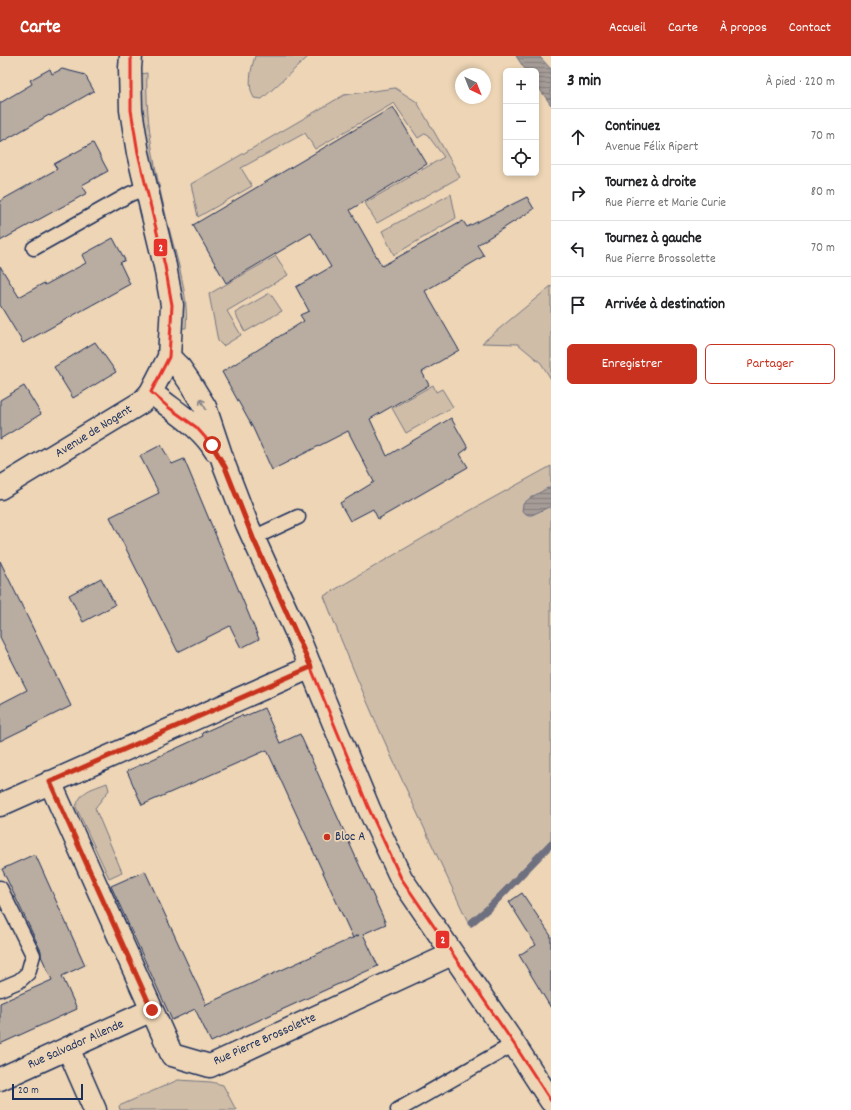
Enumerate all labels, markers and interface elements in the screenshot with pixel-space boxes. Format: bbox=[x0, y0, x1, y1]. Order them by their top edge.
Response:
text: Carte bbox=[20, 15, 61, 42]
text: Accueil bbox=[609, 18, 646, 38]
text: Carte bbox=[668, 18, 698, 38]
text: À propos bbox=[720, 18, 767, 38]
text: Contact bbox=[789, 18, 831, 38]
north arrow bbox=[455, 68, 491, 104]
map controls bbox=[503, 68, 539, 176]
button: + bbox=[503, 68, 539, 104]
text: 3 min bbox=[567, 70, 601, 94]
text: À pied · 220 m bbox=[766, 73, 835, 92]
button: − bbox=[503, 104, 539, 140]
text: Continuez bbox=[605, 116, 660, 138]
icon: ahead bbox=[567, 126, 589, 148]
text: 70 m bbox=[811, 127, 835, 146]
text: Avenue Félix Ripert bbox=[605, 138, 698, 157]
button: locate bbox=[503, 140, 539, 176]
text: Tournez à droite bbox=[605, 172, 696, 194]
icon: right bbox=[567, 182, 589, 204]
text: 80 m bbox=[811, 183, 835, 202]
text: Rue Pierre et Marie Curie bbox=[605, 194, 726, 213]
text: Tournez à gauche bbox=[605, 228, 702, 250]
line badge: 2 bbox=[153, 238, 168, 257]
icon: left bbox=[567, 238, 589, 260]
text: 70 m bbox=[811, 239, 835, 258]
text: 2 bbox=[159, 241, 164, 257]
text: Rue Pierre Brossolette bbox=[605, 250, 716, 269]
icon: arrive bbox=[567, 294, 589, 316]
text: Arrivée à destination bbox=[605, 294, 725, 316]
button: Enregistrer bbox=[567, 344, 697, 384]
button: Partager bbox=[705, 344, 835, 384]
one-way arrow bbox=[198, 398, 206, 410]
street label: Avenue de Nogent bbox=[52, 401, 136, 463]
route start bbox=[203, 436, 221, 454]
place label: Bloc A bbox=[335, 828, 365, 847]
marker: Bloc A bbox=[322, 832, 332, 842]
line badge: 2 bbox=[435, 930, 450, 949]
text: 2 bbox=[441, 933, 446, 949]
route end bbox=[143, 1001, 161, 1019]
street label: Rue Pierre Brossolette bbox=[211, 1009, 320, 1071]
street label: Rue Salvador Allende bbox=[25, 1015, 127, 1075]
scale bar bbox=[12, 1082, 83, 1101]
text: 20 m bbox=[18, 1083, 39, 1099]

